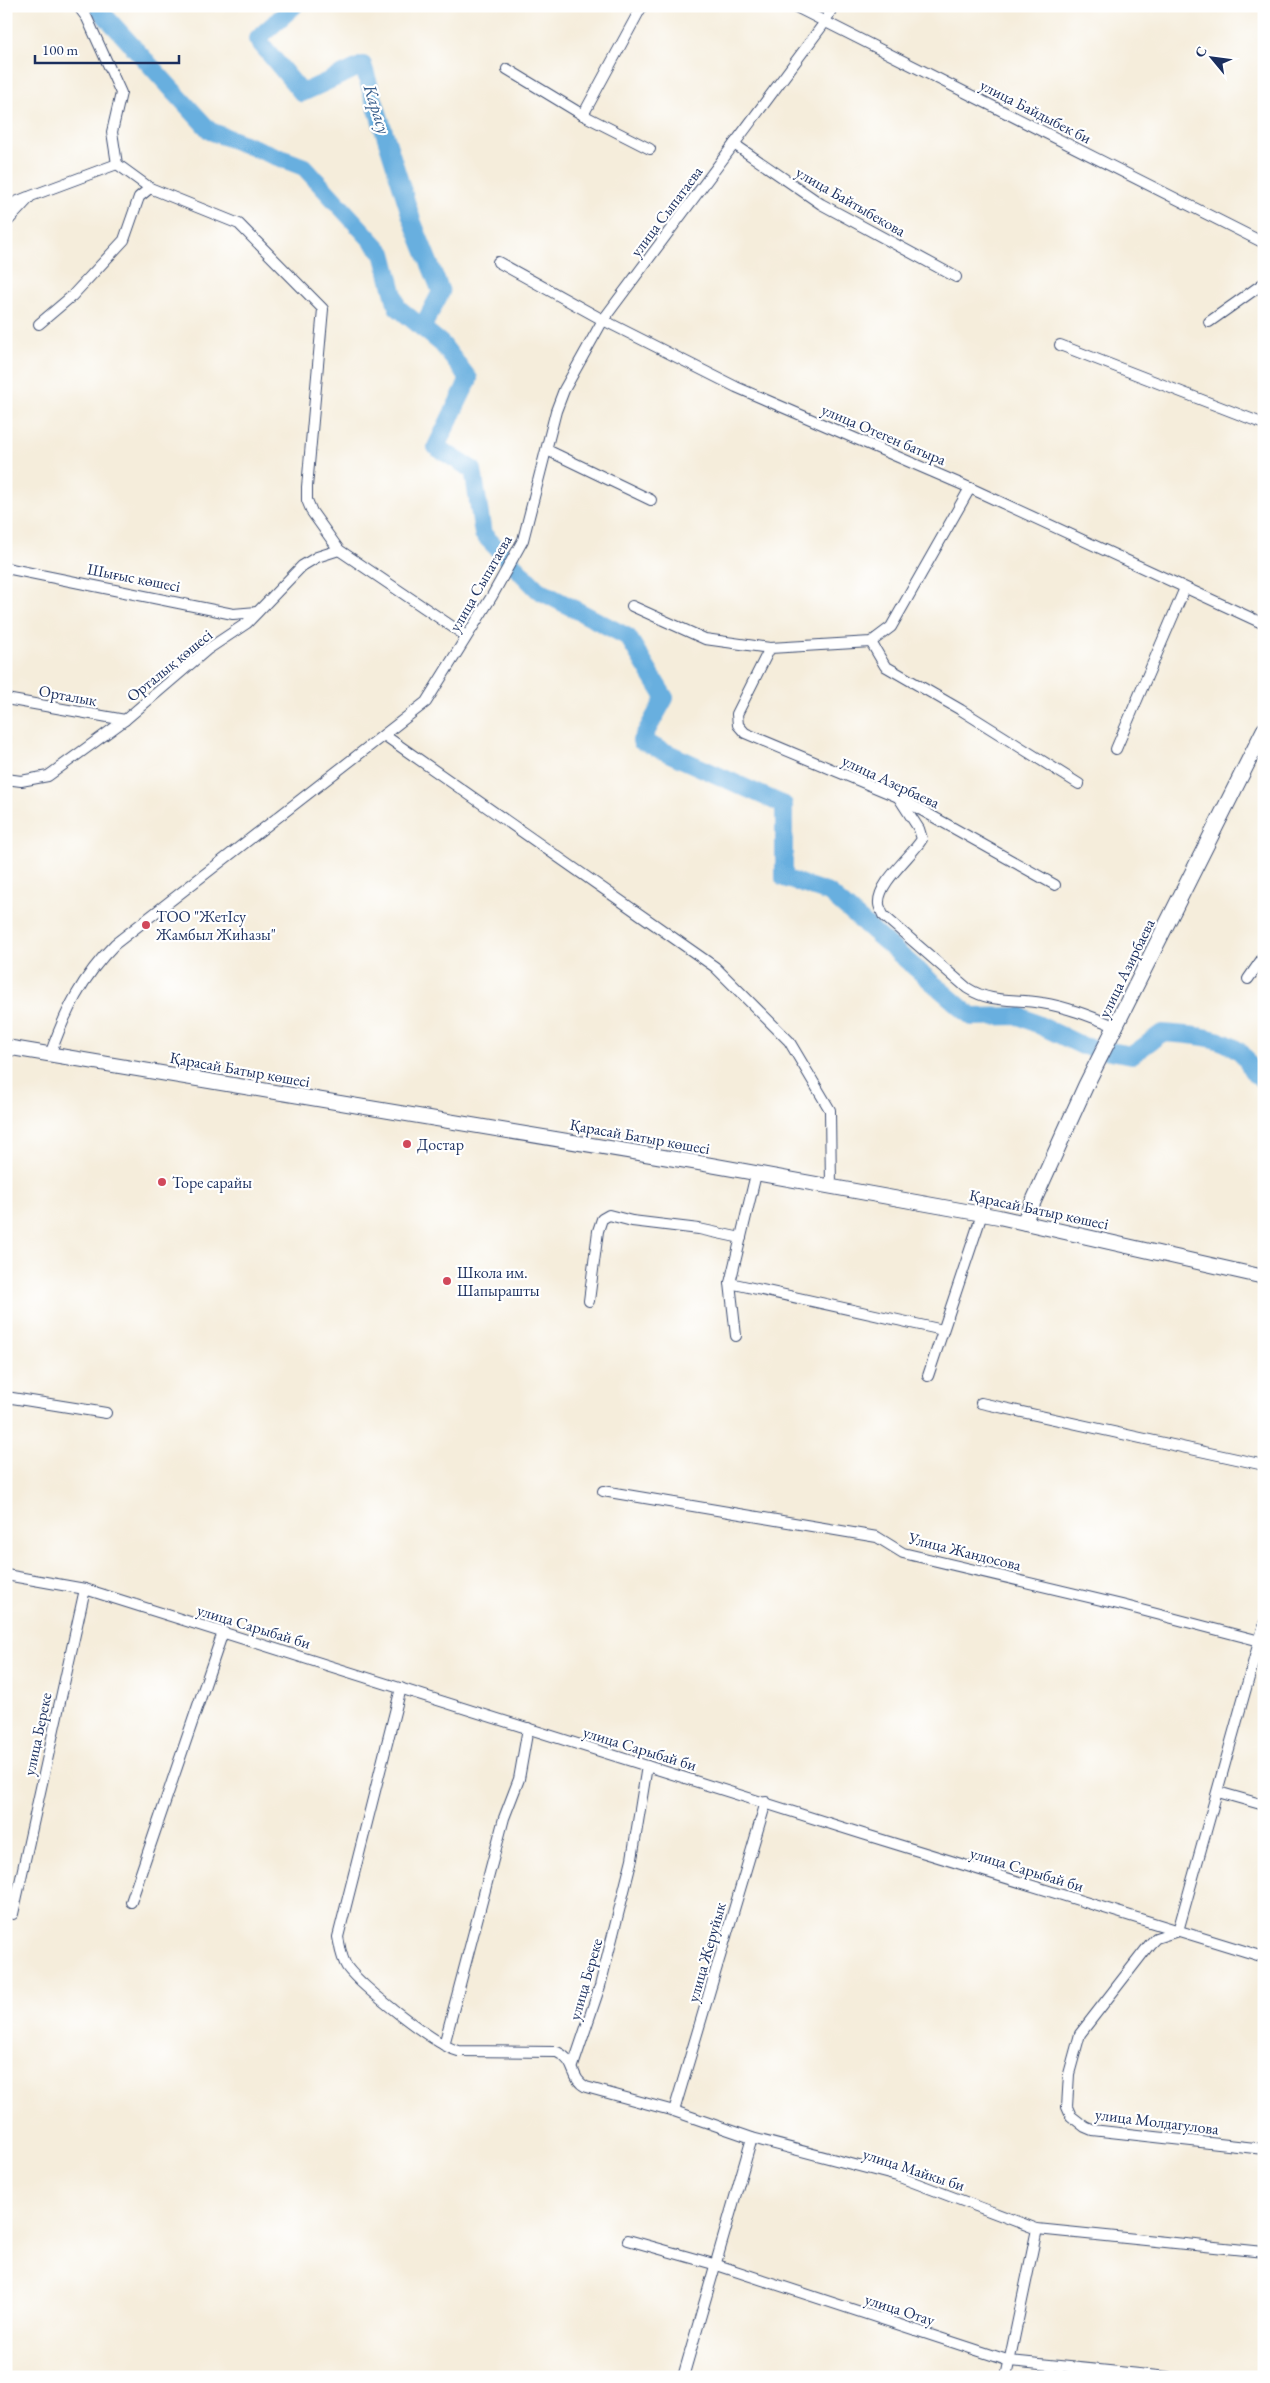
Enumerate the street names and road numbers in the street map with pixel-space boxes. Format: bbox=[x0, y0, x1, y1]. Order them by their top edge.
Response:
street label: улица Байдыбек би bbox=[976, 74, 1096, 149]
street label: улица Сыпатаева bbox=[625, 161, 708, 261]
street label: улица Байтыбекова bbox=[792, 161, 910, 242]
street label: улица Отеген батыра bbox=[818, 399, 950, 470]
street label: улица Сыпатаева bbox=[444, 530, 517, 635]
street label: Шығыс көшесі bbox=[86, 558, 182, 597]
street label: Орталық көшесі bbox=[122, 624, 217, 706]
street label: Орталык bbox=[37, 680, 99, 711]
street label: улица Азербаева bbox=[839, 750, 944, 813]
street label: улица Азирбаева bbox=[1093, 915, 1160, 1021]
street label: Қарасай Батыр көшесі bbox=[168, 1047, 312, 1092]
street label: Қарасай Батыр көшесі bbox=[568, 1114, 712, 1159]
street label: Қарасай Батыр көшесі bbox=[967, 1184, 1111, 1235]
street label: Улица Жандосова bbox=[905, 1527, 1024, 1576]
street label: улица Сарыбай би bbox=[195, 1599, 314, 1654]
street label: улица Береке bbox=[18, 1691, 57, 1778]
street label: улица Сарыбай би bbox=[581, 1721, 700, 1776]
street label: улица Сарыбай би bbox=[968, 1842, 1087, 1897]
street label: улица Жеруйык bbox=[682, 1899, 731, 2005]
street label: улица Береке bbox=[564, 1936, 607, 2023]
street label: улица Молдагулова bbox=[1094, 2103, 1221, 2140]
street label: улица Майкы би bbox=[860, 2143, 968, 2196]
street label: улица Отау bbox=[862, 2288, 939, 2331]

